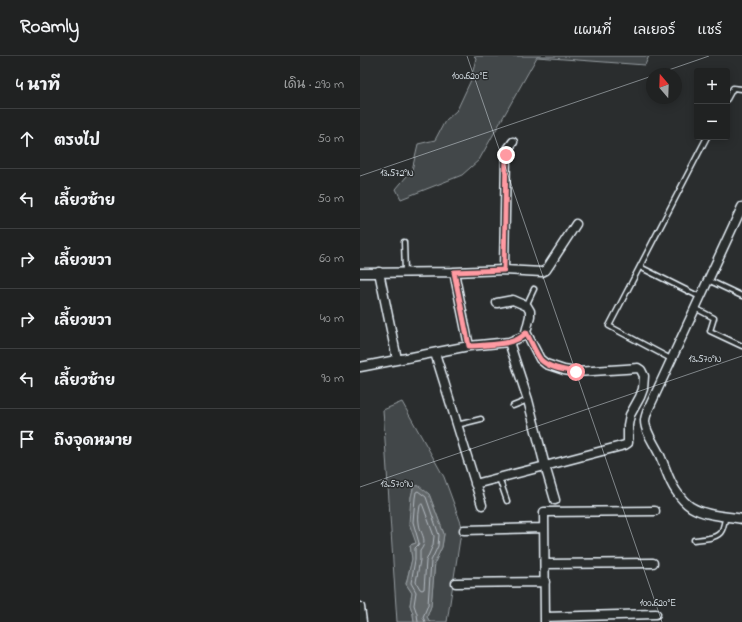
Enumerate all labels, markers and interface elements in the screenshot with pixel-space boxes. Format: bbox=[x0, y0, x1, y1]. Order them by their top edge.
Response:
text: Roamly bbox=[20, 14, 79, 41]
text: แผนที่ bbox=[573, 20, 611, 41]
text: เลเยอร์ bbox=[633, 20, 675, 41]
text: แชร์ bbox=[697, 20, 722, 41]
north arrow bbox=[646, 68, 682, 104]
map controls bbox=[694, 68, 730, 140]
button: + bbox=[694, 68, 730, 104]
text: 100.620°E bbox=[452, 69, 488, 84]
text: 4 นาที bbox=[16, 73, 60, 98]
text: เดิน · 290 m bbox=[284, 75, 344, 94]
button: − bbox=[694, 104, 730, 140]
icon: ahead bbox=[16, 128, 38, 150]
text: 50 m bbox=[318, 129, 344, 148]
text: ตรงไป bbox=[54, 130, 100, 152]
route end bbox=[497, 146, 515, 164]
text: 13.572°N bbox=[380, 166, 414, 181]
icon: left bbox=[16, 188, 38, 210]
text: 50 m bbox=[318, 189, 344, 208]
text: เลี้ยวซ้าย bbox=[54, 190, 115, 212]
icon: right bbox=[16, 248, 38, 270]
text: 60 m bbox=[319, 249, 344, 268]
text: เลี้ยวขวา bbox=[54, 250, 112, 272]
icon: right bbox=[16, 308, 38, 330]
text: 40 m bbox=[320, 309, 344, 328]
text: เลี้ยวขวา bbox=[54, 310, 112, 332]
text: 13.570°N bbox=[689, 352, 722, 367]
route start bbox=[567, 363, 585, 381]
icon: left bbox=[16, 368, 38, 390]
text: 90 m bbox=[321, 369, 344, 388]
text: เลี้ยวซ้าย bbox=[54, 370, 115, 392]
icon: arrive bbox=[16, 428, 38, 450]
text: ถึงจุดหมาย bbox=[54, 430, 132, 452]
text: 13.570°N bbox=[381, 477, 414, 492]
text: 100.620°E bbox=[640, 596, 676, 611]

